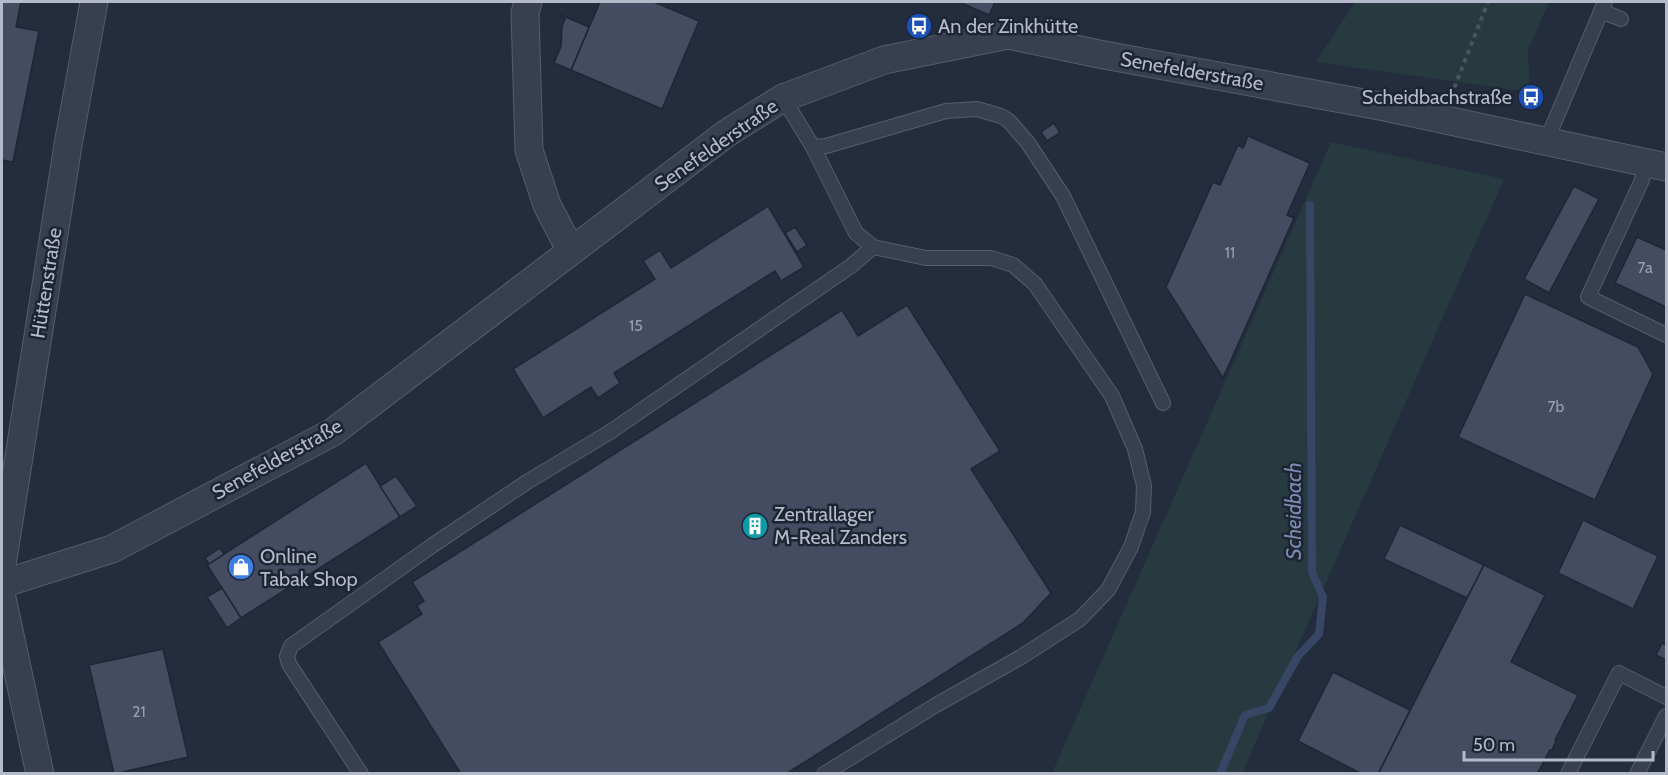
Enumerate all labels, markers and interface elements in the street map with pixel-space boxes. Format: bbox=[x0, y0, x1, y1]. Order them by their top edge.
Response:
bus stop icon: An der Zinkhütte bbox=[904, 11, 934, 41]
place label: An der Zinkhütte bbox=[938, 14, 1078, 38]
street label: Senefelderstraße bbox=[1119, 47, 1265, 95]
bus stop icon: Scheidbachstraße bbox=[1516, 82, 1546, 112]
place label: Scheidbachstraße bbox=[1362, 85, 1512, 109]
street label: Senefelderstraße bbox=[650, 94, 782, 196]
street label: Hüttenstraße bbox=[25, 226, 67, 340]
house number: 11 bbox=[1225, 243, 1235, 262]
house number: 7a bbox=[1637, 258, 1653, 277]
house number: 15 bbox=[629, 316, 643, 335]
house number: 7b bbox=[1548, 397, 1565, 416]
street label: Senefelderstraße bbox=[208, 413, 346, 505]
water label: Scheidbach bbox=[1281, 462, 1306, 560]
place label: Zentrallager M-Real Zanders bbox=[774, 502, 907, 549]
building icon: Zentrallager M-Real Zanders bbox=[740, 511, 770, 541]
place label: Online Tabak Shop bbox=[260, 544, 358, 591]
shop icon: Online Tabak Shop bbox=[226, 552, 256, 582]
house number: 21 bbox=[132, 702, 146, 721]
scale bar bbox=[1464, 724, 1653, 762]
text: 50 m bbox=[1473, 734, 1515, 756]

